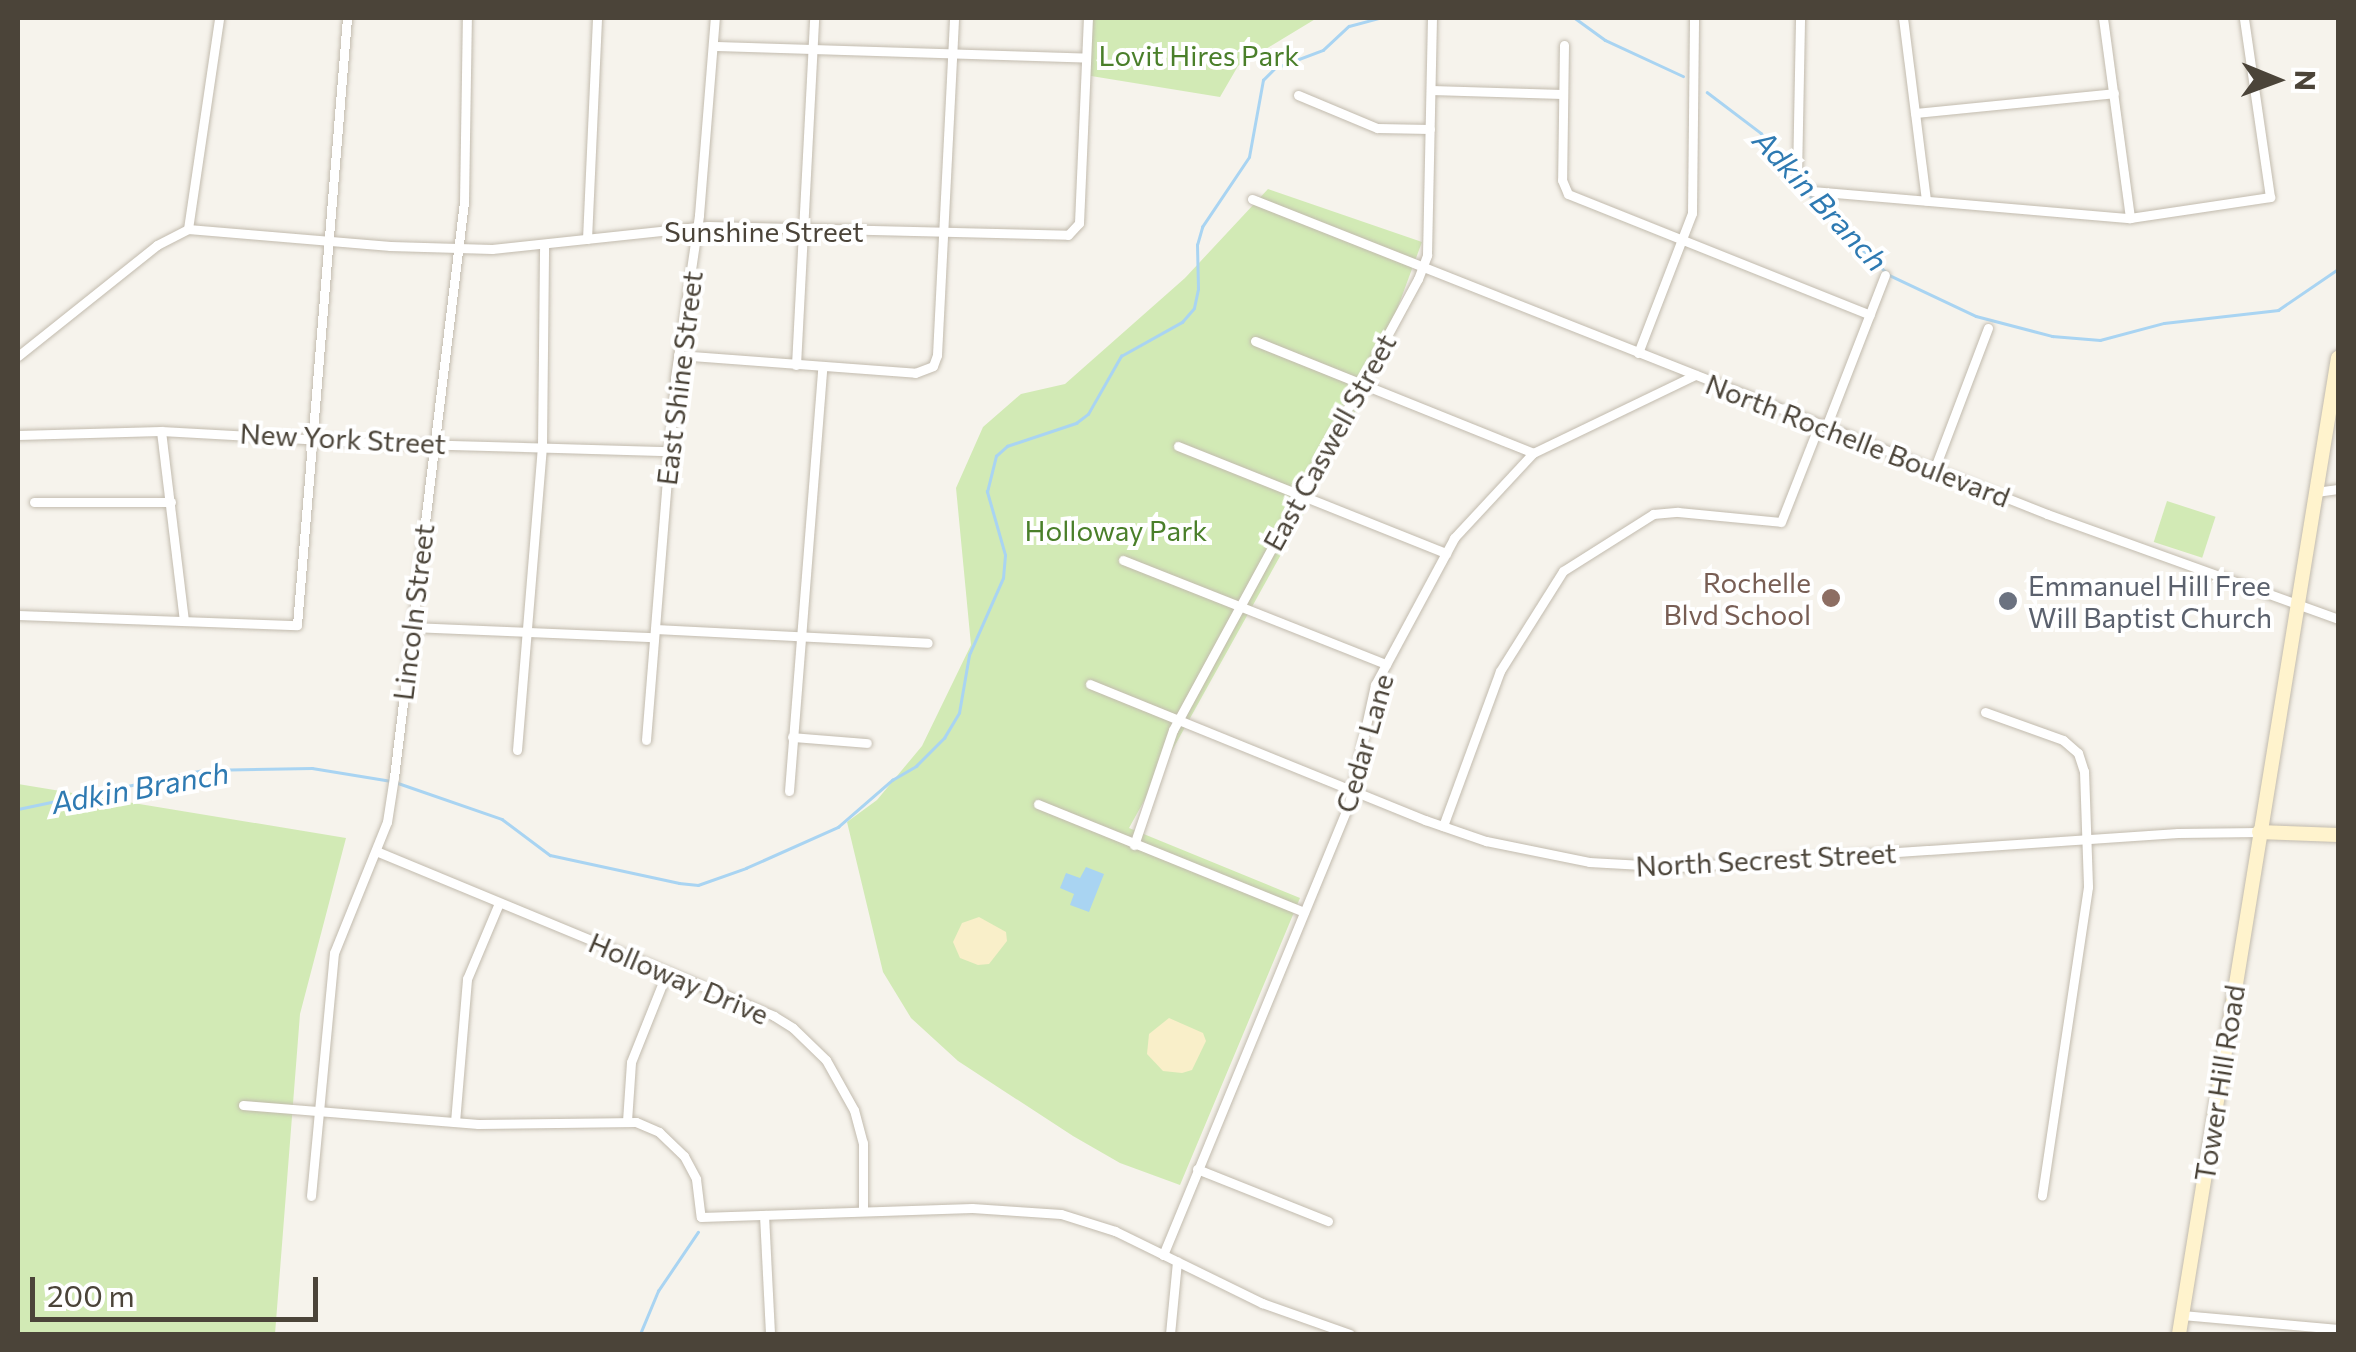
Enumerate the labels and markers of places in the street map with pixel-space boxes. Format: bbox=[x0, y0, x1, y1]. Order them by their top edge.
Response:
place label: Rochelle Blvd School bbox=[1663, 565, 1811, 631]
place label: Emmanuel Hill Free Will Baptist Church bbox=[2028, 568, 2272, 634]
marker: Rochelle Blvd School bbox=[1820, 587, 1842, 609]
marker: Emmanuel Hill Free Will Baptist Church bbox=[1997, 590, 2019, 612]

